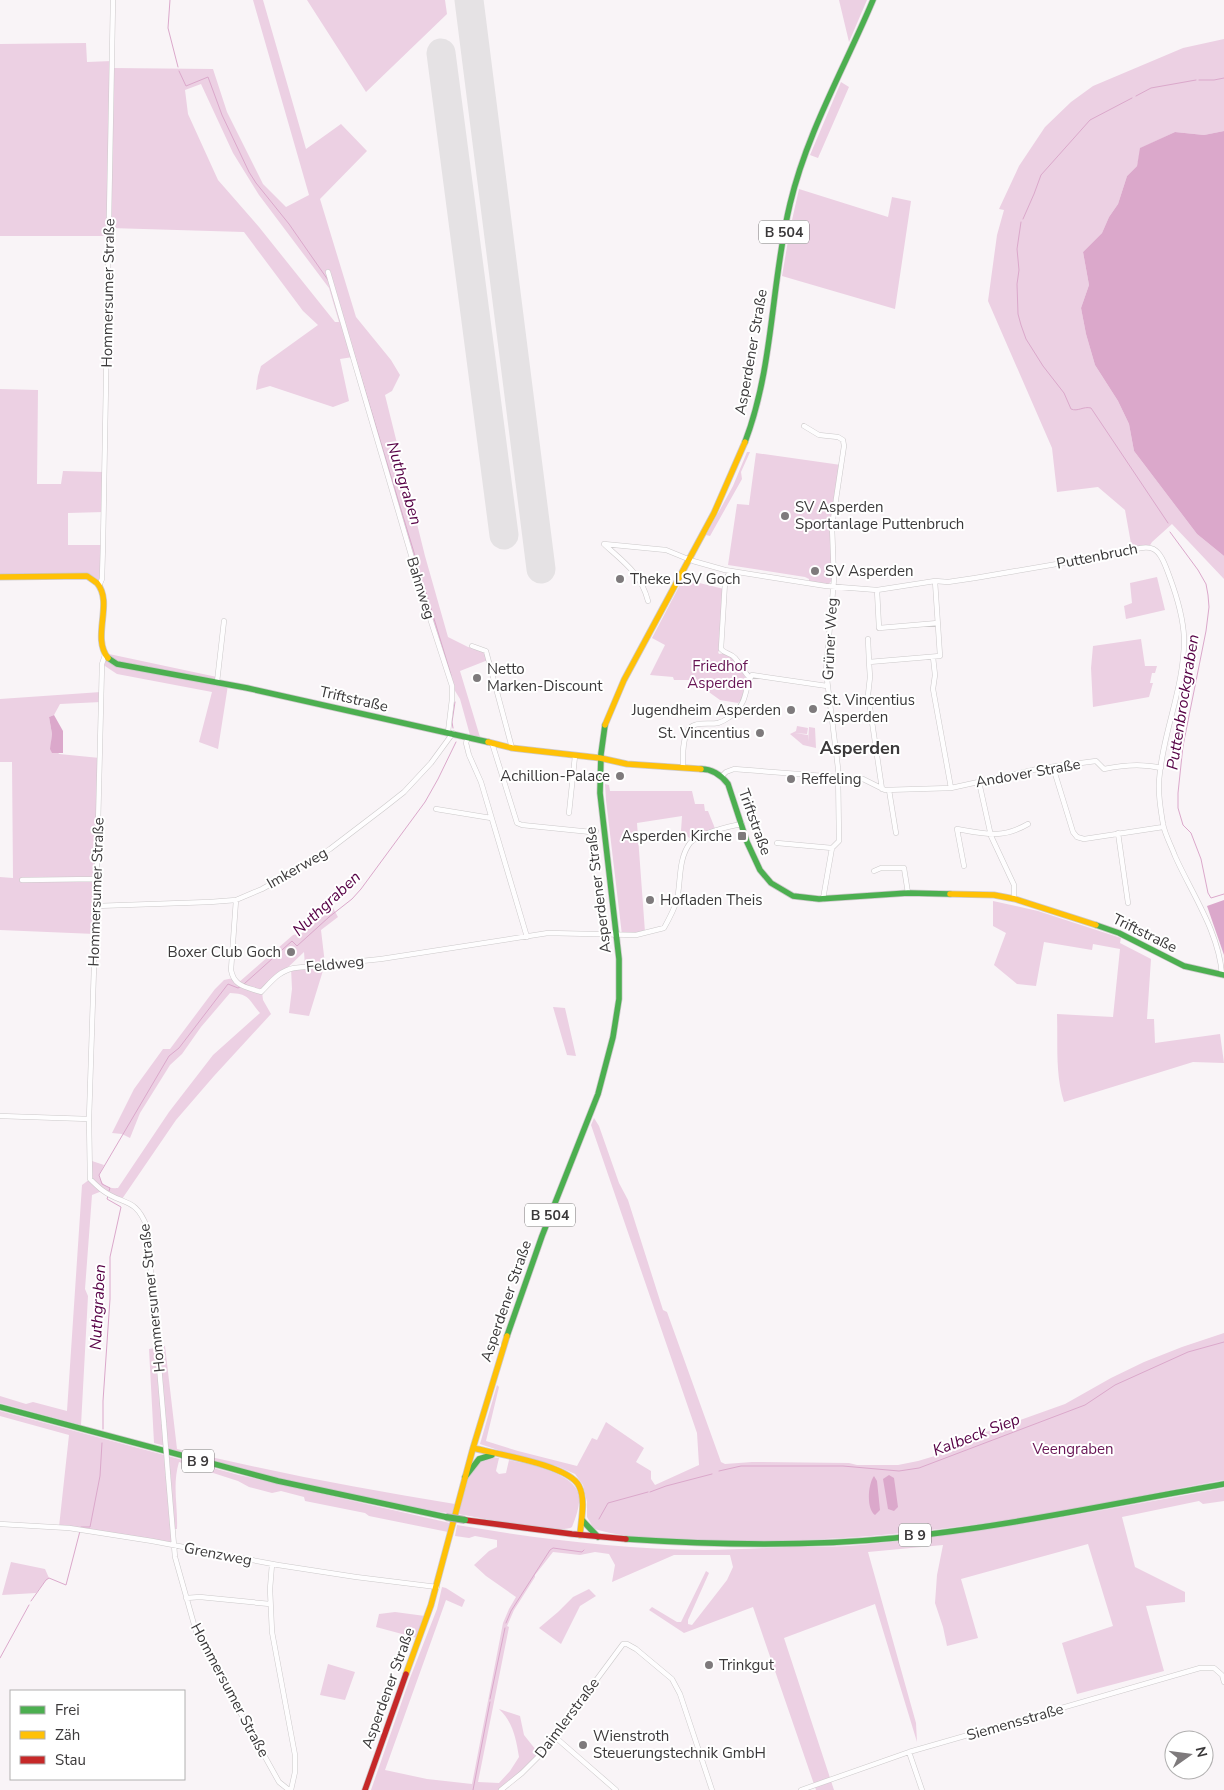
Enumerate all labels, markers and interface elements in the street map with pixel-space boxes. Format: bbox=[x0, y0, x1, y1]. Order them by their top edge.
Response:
street label: Hommersumer Straße bbox=[97, 218, 119, 368]
road number: B 504 bbox=[759, 220, 809, 243]
street label: Asperdener Straße bbox=[730, 288, 772, 416]
water label: Nuthgraben bbox=[381, 439, 427, 528]
place label: SV Asperden Sportanlage Puttenbruch bbox=[795, 497, 964, 534]
marker: SV Asperden Sportanlage Puttenbruch bbox=[779, 510, 791, 522]
street label: Puttenbruch bbox=[1055, 538, 1139, 574]
street label: Bahnweg bbox=[402, 554, 440, 622]
place label: SV Asperden bbox=[825, 561, 914, 581]
marker: SV Asperden bbox=[809, 565, 821, 577]
place label: Theke LSV Goch bbox=[630, 569, 741, 589]
marker: Theke LSV Goch bbox=[614, 573, 626, 585]
street label: Grüner Weg bbox=[818, 597, 842, 681]
water label: Puttenbrockgraben bbox=[1161, 633, 1205, 772]
park label: Friedhof Asperden bbox=[687, 656, 753, 693]
place label: Netto Marken-Discount bbox=[487, 659, 603, 696]
marker: Netto Marken-Discount bbox=[471, 672, 483, 684]
street label: Triftstraße bbox=[318, 681, 390, 717]
place label: St. Vincentius Asperden bbox=[823, 690, 915, 727]
place label: Jugendheim Asperden bbox=[631, 700, 781, 720]
marker: St. Vincentius Asperden bbox=[807, 703, 819, 715]
marker: Jugendheim Asperden bbox=[785, 704, 797, 716]
place label: St. Vincentius bbox=[658, 723, 750, 743]
marker: St. Vincentius bbox=[754, 727, 766, 739]
district label: Asperden bbox=[820, 736, 900, 760]
street label: Andover Straße bbox=[974, 754, 1082, 792]
place label: Achillion-Palace bbox=[500, 766, 610, 786]
place label: Reffeling bbox=[801, 769, 862, 789]
marker: Achillion-Palace bbox=[614, 770, 626, 782]
marker: Reffeling bbox=[785, 773, 797, 785]
street label: Triftstraße bbox=[734, 786, 776, 858]
street label: Hommersumer Straße bbox=[83, 817, 109, 967]
street label: Asperdener Straße bbox=[580, 826, 616, 954]
place label: Asperden Kirche bbox=[621, 826, 732, 846]
marker: Asperden Kirche bbox=[736, 830, 748, 842]
street label: Imkerweg bbox=[263, 843, 331, 893]
water label: Nuthgraben bbox=[288, 866, 366, 941]
place label: Hofladen Theis bbox=[660, 890, 762, 910]
marker: Hofladen Theis bbox=[644, 894, 656, 906]
street label: Triftstraße bbox=[1109, 909, 1181, 957]
place label: Boxer Club Goch bbox=[168, 942, 281, 962]
marker: Boxer Club Goch bbox=[285, 946, 297, 958]
street label: Feldweg bbox=[305, 951, 365, 977]
road number: B 504 bbox=[525, 1204, 575, 1226]
street label: Hommersumer Straße bbox=[134, 1223, 170, 1373]
street label: Asperdener Straße bbox=[476, 1237, 536, 1364]
water label: Nuthgraben bbox=[85, 1264, 111, 1351]
water label: Kalbeck Siep bbox=[929, 1408, 1023, 1462]
park label: Veengraben bbox=[1031, 1439, 1114, 1459]
road number: B 9 bbox=[182, 1450, 214, 1472]
road number: B 9 bbox=[899, 1524, 931, 1546]
street label: Grenzweg bbox=[182, 1538, 254, 1570]
street label: Hommersumer Straße bbox=[186, 1619, 274, 1761]
street label: Asperdener Straße bbox=[357, 1625, 419, 1751]
place label: Trinkgut bbox=[719, 1655, 775, 1675]
marker: Trinkgut bbox=[703, 1659, 715, 1671]
street label: Daimlerstraße bbox=[530, 1674, 604, 1762]
legend bbox=[10, 1690, 185, 1780]
street label: Siemensstraße bbox=[964, 1699, 1066, 1745]
text: Frei bbox=[55, 1700, 80, 1720]
text: Zäh bbox=[55, 1725, 80, 1745]
place label: Wienstroth Steuerungstechnik GmbH bbox=[593, 1726, 766, 1763]
north arrow bbox=[1164, 1730, 1214, 1780]
marker: Wienstroth Steuerungstechnik GmbH bbox=[577, 1739, 589, 1751]
text: N bbox=[1191, 1745, 1212, 1759]
text: Stau bbox=[55, 1750, 86, 1770]

